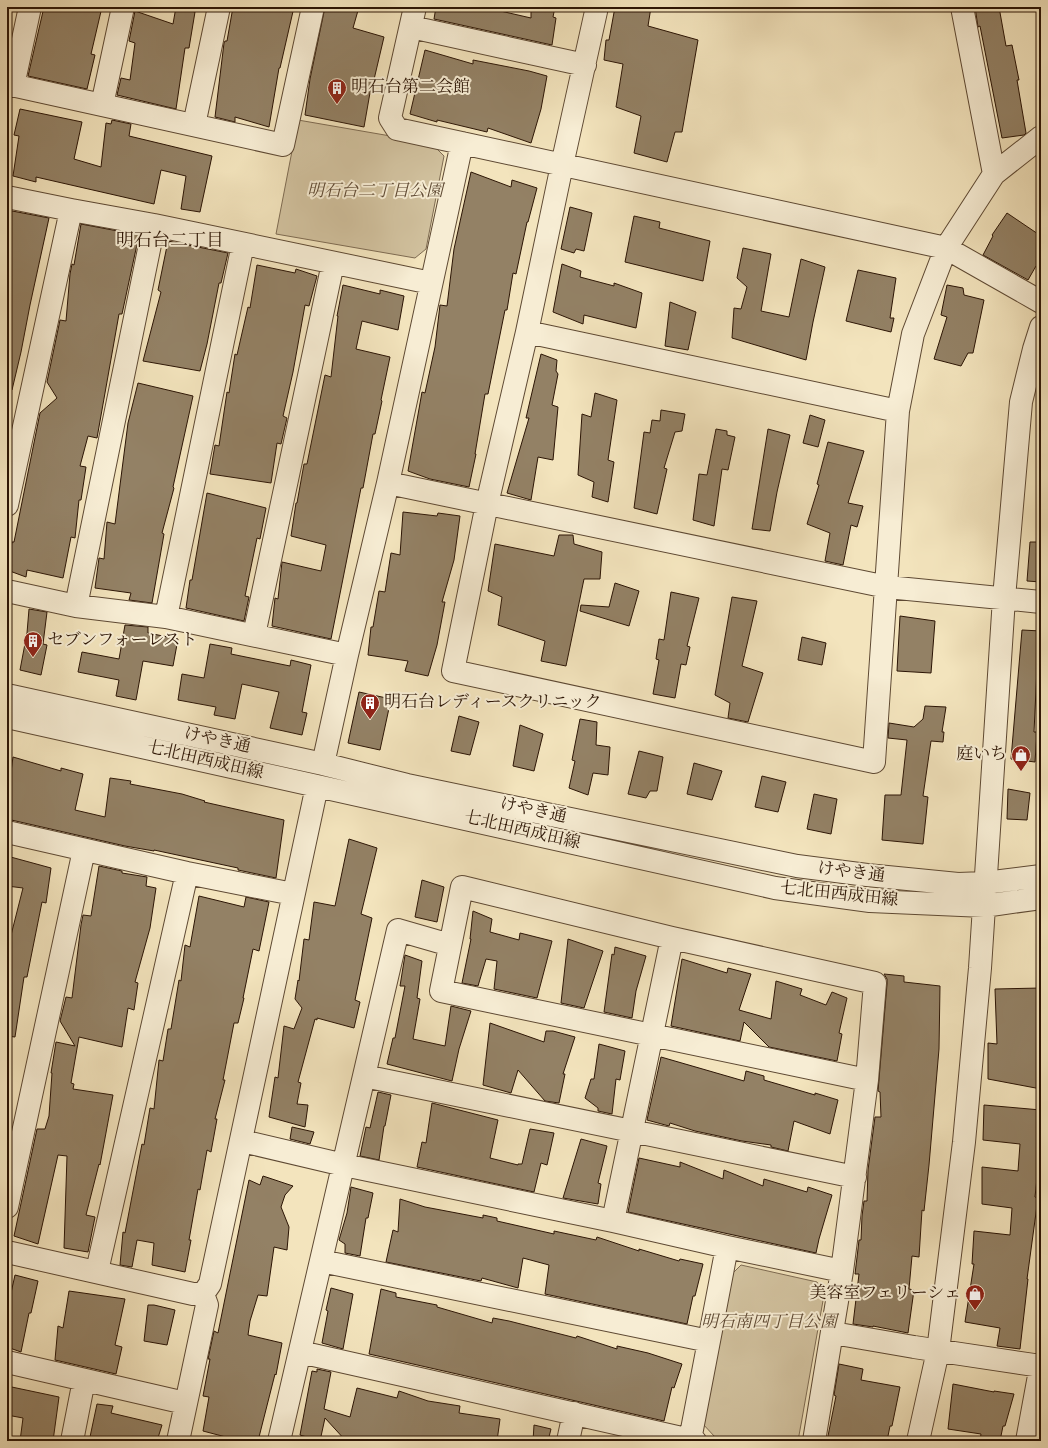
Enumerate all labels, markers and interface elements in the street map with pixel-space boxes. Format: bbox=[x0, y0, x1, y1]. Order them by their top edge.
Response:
place label: 明石台第二会館 bbox=[351, 76, 470, 100]
building icon: 明石台第二会館 bbox=[326, 77, 348, 105]
park label: 明石台二丁目公園 bbox=[307, 180, 446, 204]
district label: 明石台二丁目 bbox=[116, 229, 224, 255]
place label: セブンフォーレスト bbox=[47, 629, 198, 653]
building icon: セブンフォーレスト bbox=[22, 630, 44, 658]
place label: 明石台レディースクリニック bbox=[384, 691, 602, 715]
building icon: 明石台レディースクリニック bbox=[359, 692, 381, 720]
street label: けやき通 bbox=[181, 722, 253, 760]
street label: 七北田西成田線 bbox=[144, 736, 266, 786]
place label: 庭いち bbox=[956, 743, 1007, 767]
shop icon: 庭いち bbox=[1010, 744, 1032, 772]
street label: けやき通 bbox=[497, 792, 569, 830]
street label: 七北田西成田線 bbox=[461, 806, 583, 856]
street label: けやき通 bbox=[816, 857, 886, 889]
street label: 七北田西成田線 bbox=[779, 877, 899, 913]
place label: 美容室フェリーシェ bbox=[810, 1282, 961, 1306]
shop icon: 美容室フェリーシェ bbox=[964, 1283, 986, 1311]
park label: 明石南四丁目公園 bbox=[701, 1311, 840, 1335]

